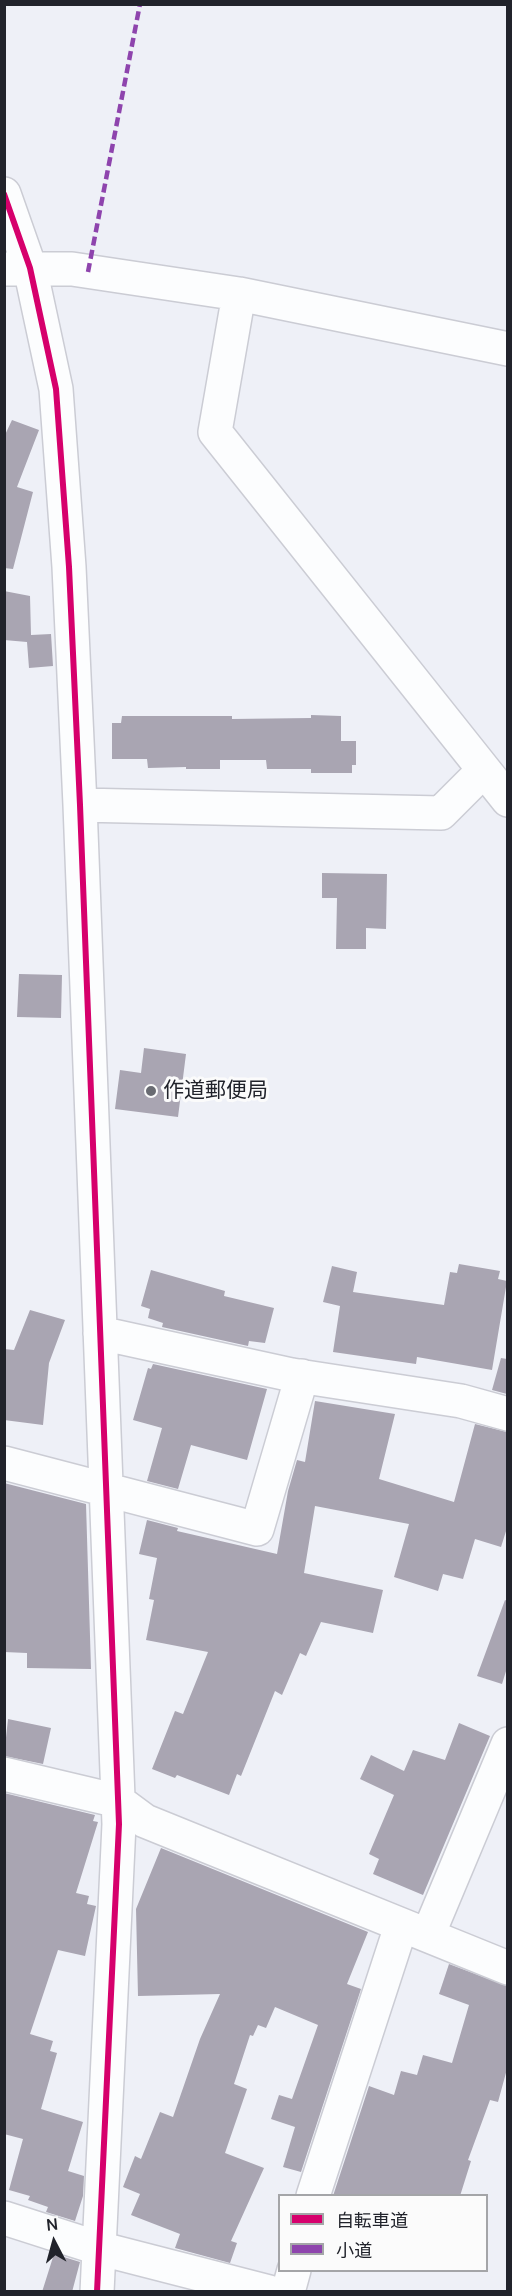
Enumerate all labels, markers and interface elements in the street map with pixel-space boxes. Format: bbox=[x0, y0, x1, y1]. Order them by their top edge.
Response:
place label: 作道郵便局 bbox=[163, 1078, 268, 1104]
marker: 作道郵便局 bbox=[144, 1084, 158, 1098]
legend bbox=[278, 2194, 488, 2272]
text: 自転車道 bbox=[336, 2208, 408, 2232]
north arrow bbox=[24, 2212, 84, 2272]
text: N bbox=[45, 2213, 59, 2236]
text: 小道 bbox=[336, 2238, 372, 2262]

